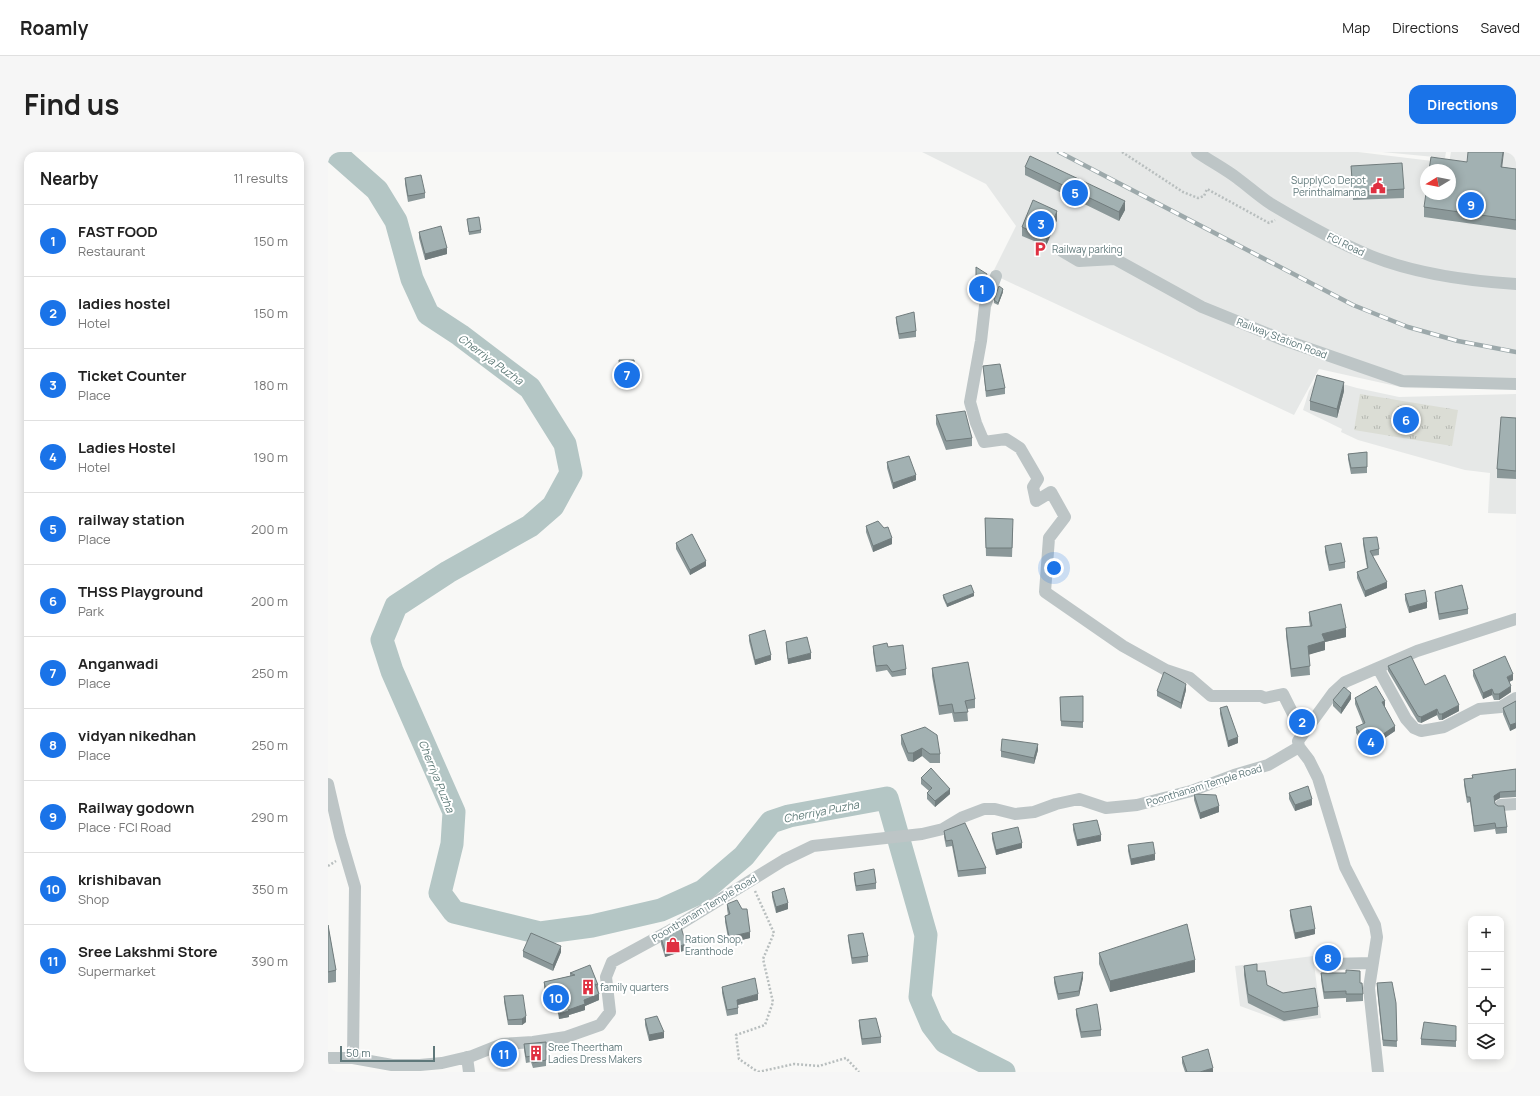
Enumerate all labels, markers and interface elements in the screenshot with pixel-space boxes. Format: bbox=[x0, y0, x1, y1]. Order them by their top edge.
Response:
text: Roamly bbox=[20, 15, 88, 41]
text: Map bbox=[1342, 18, 1370, 37]
text: Directions bbox=[1392, 18, 1459, 37]
text: Saved bbox=[1481, 18, 1520, 37]
text: Find us bbox=[24, 85, 119, 123]
button: Directions bbox=[1409, 85, 1516, 124]
north arrow bbox=[1420, 164, 1456, 200]
text: Nearby bbox=[40, 167, 98, 190]
text: 11 results bbox=[233, 169, 288, 187]
place label: SupplyCo Depot Perinthalmanna bbox=[1291, 173, 1366, 199]
public building icon: SupplyCo Depot Perinthalmanna bbox=[1369, 177, 1387, 195]
pin: 5 bbox=[1062, 178, 1088, 208]
pin: 9 bbox=[1458, 190, 1484, 220]
pin: 3 bbox=[1028, 209, 1054, 239]
text: FAST FOOD bbox=[78, 221, 158, 242]
street label: FCI Road bbox=[1325, 229, 1367, 259]
text: 1 bbox=[50, 232, 56, 250]
text: 150 m bbox=[254, 232, 288, 250]
parking icon: Railway parking bbox=[1031, 240, 1049, 258]
text: Restaurant bbox=[78, 242, 145, 260]
place label: Railway parking bbox=[1052, 242, 1123, 256]
pin: 1 bbox=[969, 274, 995, 304]
text: ladies hostel bbox=[78, 293, 170, 314]
text: 2 bbox=[49, 304, 57, 322]
text: 150 m bbox=[254, 304, 288, 322]
text: Hotel bbox=[78, 314, 110, 332]
street label: Railway Station Road bbox=[1235, 314, 1329, 362]
water label: Cherriya Puzha bbox=[455, 330, 527, 388]
pin: 7 bbox=[614, 360, 640, 390]
text: Ticket Counter bbox=[78, 365, 187, 386]
text: 3 bbox=[49, 376, 57, 394]
text: 180 m bbox=[254, 376, 288, 394]
text: Place bbox=[78, 386, 111, 404]
pin: 6 bbox=[1393, 405, 1419, 435]
text: Ladies Hostel bbox=[78, 437, 176, 458]
text: 4 bbox=[49, 448, 57, 466]
text: 190 m bbox=[253, 448, 288, 466]
text: Hotel bbox=[78, 458, 110, 476]
text: railway station bbox=[78, 509, 185, 530]
text: 5 bbox=[49, 520, 57, 538]
text: 200 m bbox=[251, 520, 288, 538]
text: Place bbox=[78, 530, 111, 548]
your location bbox=[1044, 558, 1064, 578]
text: THSS Playground bbox=[78, 581, 203, 602]
text: 6 bbox=[49, 592, 57, 610]
text: 200 m bbox=[251, 592, 288, 610]
text: Park bbox=[78, 602, 104, 620]
text: Anganwadi bbox=[78, 653, 158, 674]
text: 7 bbox=[50, 664, 56, 682]
text: 250 m bbox=[252, 664, 288, 682]
text: Place bbox=[78, 674, 111, 692]
pin: 2 bbox=[1289, 707, 1315, 737]
text: vidyan nikedhan bbox=[78, 725, 196, 746]
pin: 4 bbox=[1358, 727, 1384, 757]
text: 8 bbox=[49, 736, 57, 754]
text: 250 m bbox=[252, 736, 288, 754]
water label: Cherriya Puzha bbox=[416, 738, 459, 815]
text: Place bbox=[78, 746, 111, 764]
street label: Poonthanam Temple Road bbox=[1144, 761, 1264, 809]
water label: Cherriya Puzha bbox=[782, 796, 861, 826]
text: Railway godown bbox=[78, 797, 194, 818]
text: 9 bbox=[49, 808, 57, 826]
text: 290 m bbox=[251, 808, 288, 826]
text: Place · FCI Road bbox=[78, 818, 171, 836]
text: krishibavan bbox=[78, 869, 161, 890]
street label: Poonthanam Temple Road bbox=[649, 871, 759, 945]
text: 10 bbox=[46, 880, 60, 898]
text: 350 m bbox=[252, 880, 288, 898]
text: Shop bbox=[78, 890, 109, 908]
map controls bbox=[1468, 916, 1504, 1060]
button: + bbox=[1468, 916, 1504, 952]
place label: Ration Shop, Eranthode bbox=[685, 932, 743, 958]
shop icon: Ration Shop, Eranthode bbox=[664, 936, 682, 954]
text: Sree Lakshmi Store bbox=[78, 941, 218, 962]
pin: 8 bbox=[1315, 943, 1341, 973]
text: 11 bbox=[47, 952, 59, 970]
text: 390 m bbox=[251, 952, 288, 970]
button: − bbox=[1468, 952, 1504, 988]
text: Supermarket bbox=[78, 962, 156, 980]
building icon: family quarters bbox=[579, 978, 597, 996]
place label: family quarters bbox=[600, 980, 669, 994]
pin: 10 bbox=[543, 983, 569, 1013]
button: locate bbox=[1468, 988, 1504, 1024]
button: layers bbox=[1468, 1024, 1504, 1060]
pin: 11 bbox=[491, 1039, 517, 1069]
place label: Sree Theertham Ladies Dress Makers bbox=[548, 1040, 642, 1066]
scale bar bbox=[340, 1044, 435, 1063]
building icon: Sree Theertham Ladies Dress Makers bbox=[527, 1044, 545, 1062]
text: 50 m bbox=[346, 1045, 371, 1060]

